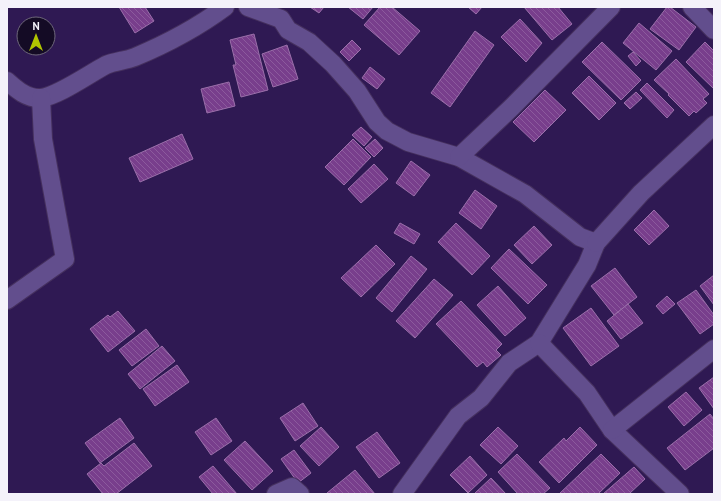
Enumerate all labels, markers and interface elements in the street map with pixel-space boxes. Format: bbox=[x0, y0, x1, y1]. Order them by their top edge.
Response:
north arrow bbox=[16, 16, 56, 56]
text: N bbox=[32, 19, 40, 33]

